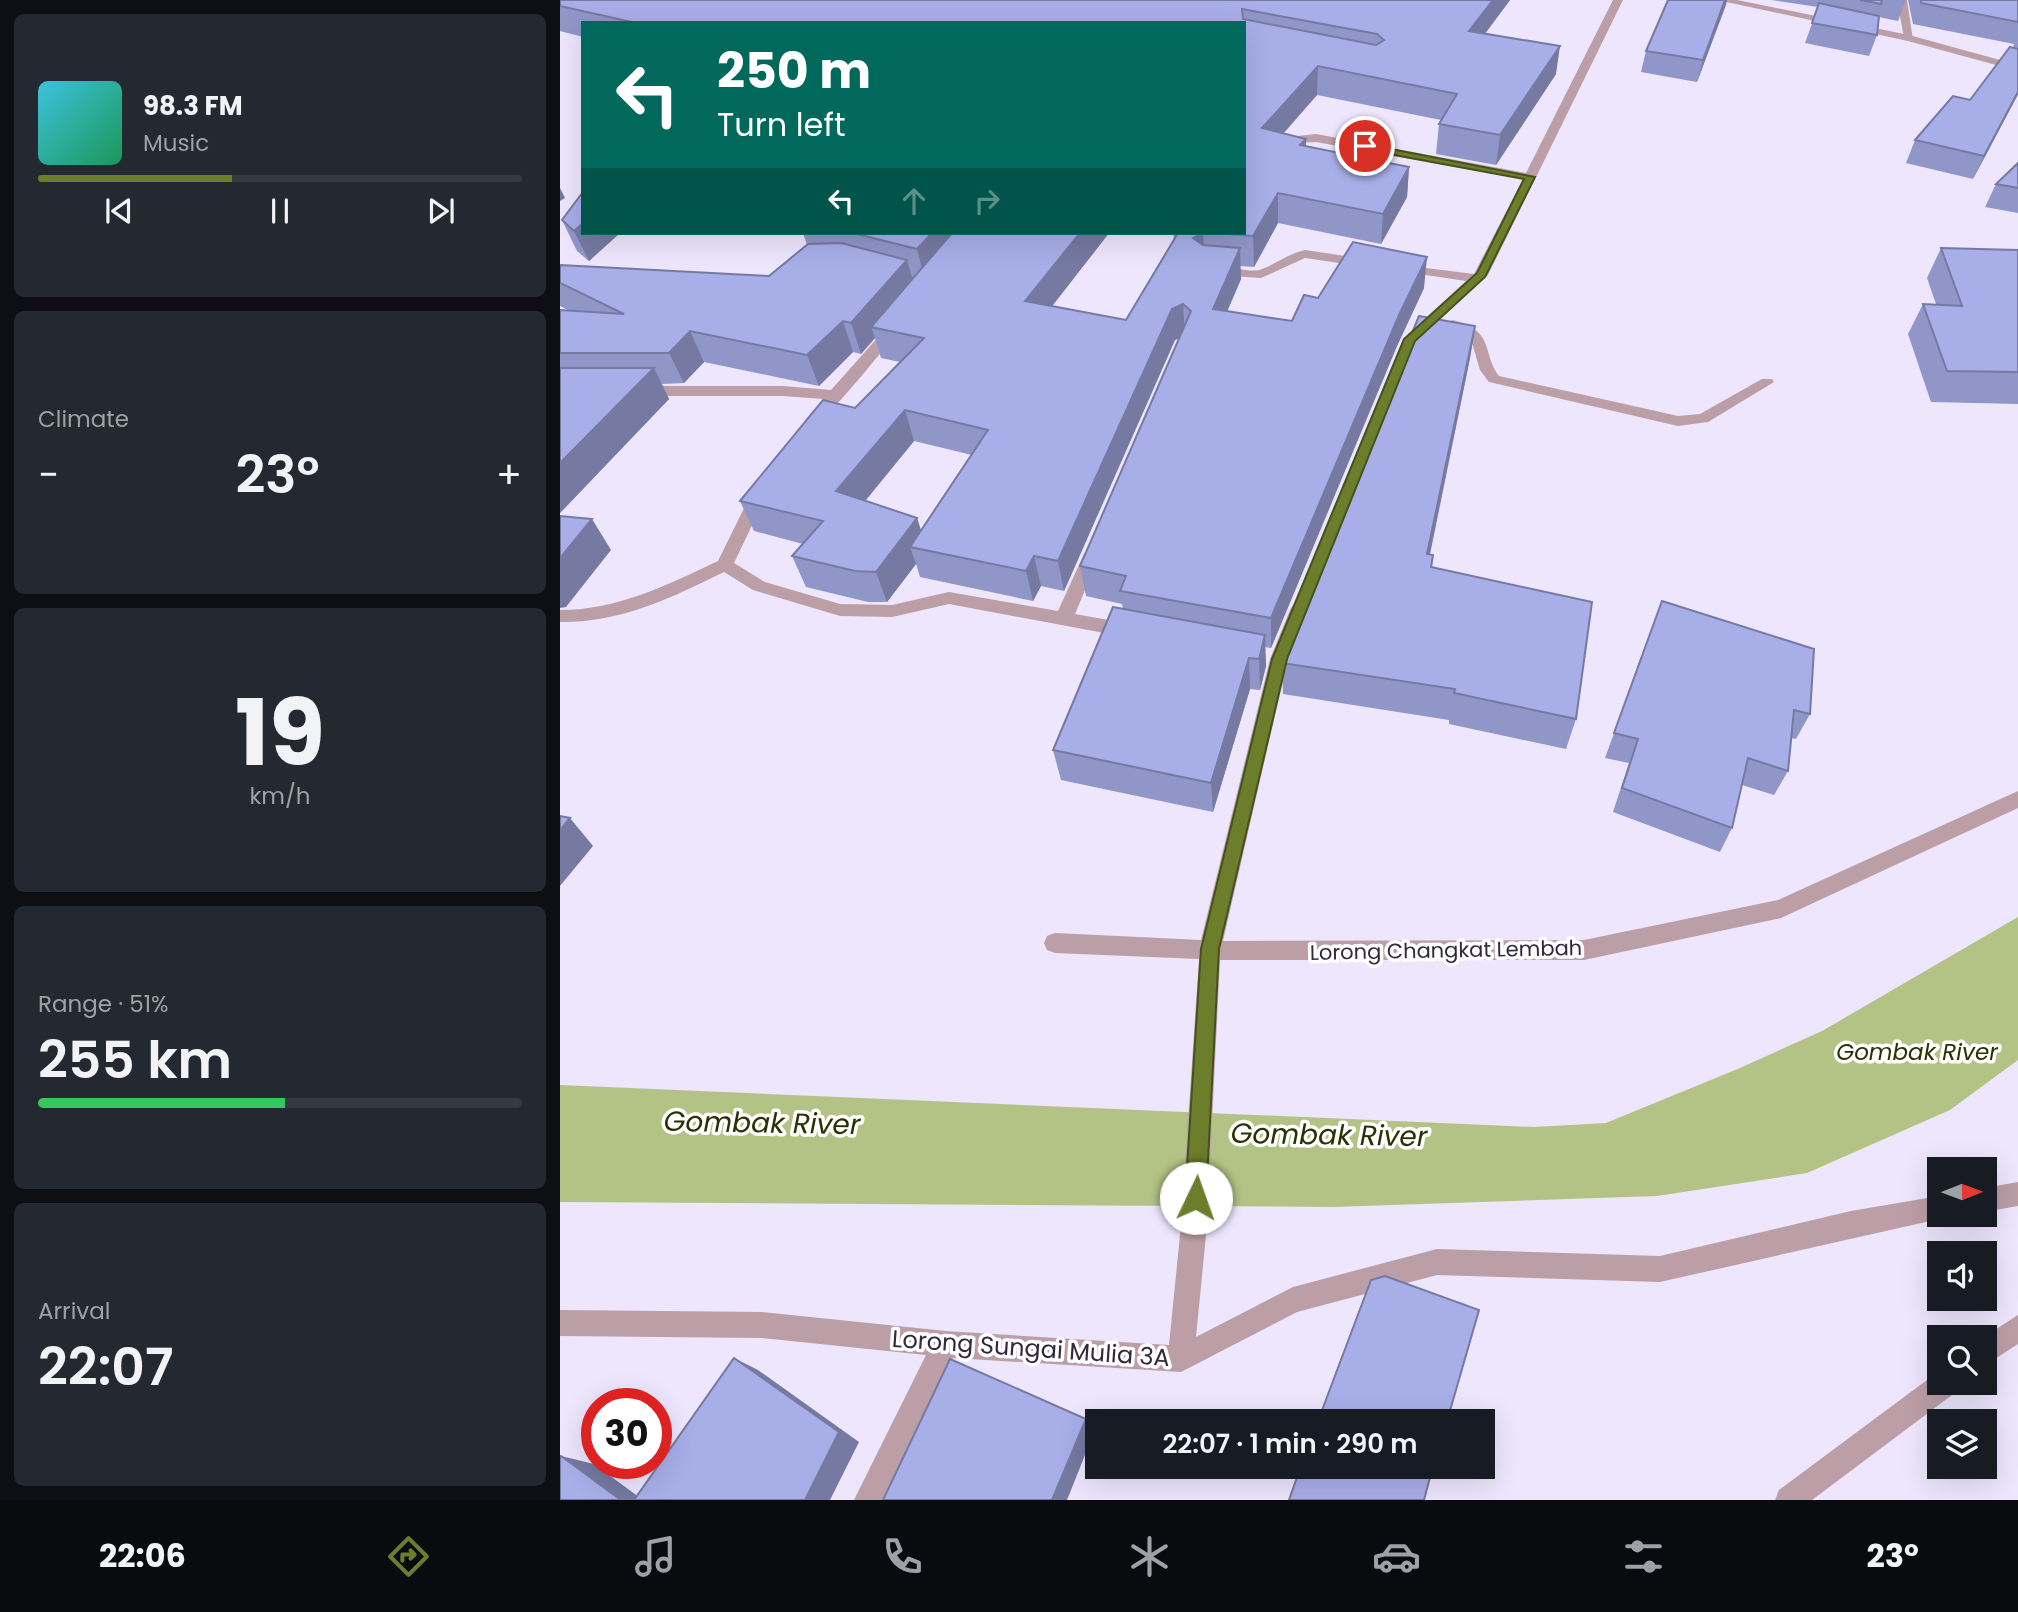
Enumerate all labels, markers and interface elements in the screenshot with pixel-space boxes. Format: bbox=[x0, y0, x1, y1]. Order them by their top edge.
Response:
text: 250 m bbox=[717, 37, 871, 105]
icon: left bbox=[602, 49, 693, 140]
text: 98.3 FM bbox=[143, 88, 243, 124]
text: Turn left bbox=[717, 102, 846, 147]
pin bbox=[1335, 116, 1395, 176]
text: Music bbox=[143, 127, 209, 159]
icon: arrive bbox=[1346, 127, 1384, 165]
icon: left bbox=[822, 182, 860, 220]
icon: ahead bbox=[895, 182, 933, 220]
icon: right bbox=[968, 182, 1006, 220]
icon: previous bbox=[100, 192, 138, 230]
icon: pause bbox=[261, 192, 299, 230]
icon: next bbox=[422, 192, 460, 230]
text: Climate bbox=[38, 403, 129, 435]
text: 23° bbox=[235, 438, 320, 511]
text: − bbox=[38, 448, 59, 501]
text: + bbox=[496, 448, 522, 501]
text: 19 bbox=[235, 669, 325, 797]
text: km/h bbox=[249, 780, 311, 812]
street label: Lorong Changkat Lembah bbox=[1310, 933, 1582, 967]
text: Range · 51% bbox=[38, 988, 168, 1020]
text: 255 km bbox=[38, 1023, 232, 1096]
water label: Gombak River bbox=[1836, 1036, 1999, 1068]
water label: Gombak River bbox=[663, 1102, 861, 1144]
water label: Gombak River bbox=[1230, 1114, 1428, 1156]
north arrow bbox=[1927, 1157, 1997, 1227]
map controls bbox=[1927, 1157, 1997, 1479]
position arrow bbox=[1159, 1161, 1233, 1235]
button: sound bbox=[1927, 1241, 1997, 1311]
text: Arrival bbox=[38, 1295, 110, 1327]
street label: Lorong Sungai Mulia 3A bbox=[891, 1322, 1171, 1374]
button: search bbox=[1927, 1325, 1997, 1395]
text: 22:07 bbox=[38, 1330, 173, 1403]
speed limit sign: 30 bbox=[581, 1388, 672, 1479]
button: layers bbox=[1927, 1409, 1997, 1479]
text: 22:07 · 1 min · 290 m bbox=[1162, 1426, 1418, 1462]
icon: directions bbox=[384, 1532, 433, 1581]
icon: music bbox=[631, 1532, 680, 1581]
icon: phone bbox=[878, 1532, 927, 1581]
icon: climate bbox=[1125, 1532, 1174, 1581]
icon: car bbox=[1372, 1532, 1421, 1581]
icon: filters bbox=[1619, 1532, 1668, 1581]
text: 22:06 bbox=[99, 1533, 186, 1578]
text: 23° bbox=[1866, 1533, 1919, 1578]

